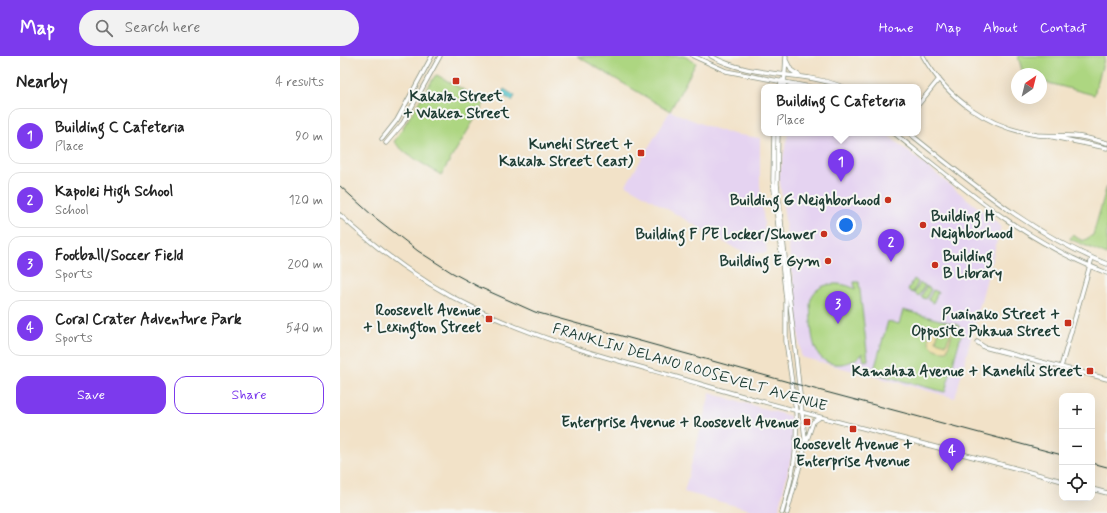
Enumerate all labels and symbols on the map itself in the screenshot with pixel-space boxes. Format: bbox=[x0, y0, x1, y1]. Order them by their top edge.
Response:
north arrow bbox=[1011, 68, 1047, 104]
marker: Kakala Street + Wakea Street bbox=[451, 76, 461, 86]
place label: Kakala Street + Wakea Street bbox=[403, 87, 511, 124]
place label: Kunehi Street + Kakala Street (east) bbox=[499, 135, 634, 172]
marker: Kunehi Street + Kakala Street (east) bbox=[636, 148, 646, 158]
pin: 1 bbox=[828, 149, 854, 182]
place label: Building G Neighborhood bbox=[730, 191, 880, 213]
marker: Building G Neighborhood bbox=[883, 195, 893, 205]
place label: Building H Neighborhood bbox=[931, 207, 1013, 245]
your location bbox=[836, 215, 856, 235]
marker: Building H Neighborhood bbox=[918, 220, 928, 230]
place label: Building F PE Locker/Shower bbox=[635, 225, 817, 247]
marker: Building F PE Locker/Shower bbox=[819, 229, 829, 239]
pin: 2 bbox=[878, 229, 904, 262]
place label: Building B Library bbox=[943, 247, 1002, 284]
place label: Building E Gym bbox=[720, 252, 820, 274]
marker: Building E Gym bbox=[823, 256, 833, 266]
marker: Building B Library bbox=[930, 260, 940, 270]
pin: 3 bbox=[825, 291, 851, 324]
place label: Roosevelt Avenue + Lexington Street bbox=[363, 301, 481, 340]
place label: Puainako Street + Opposite Pukaua Street bbox=[911, 305, 1061, 342]
marker: Roosevelt Avenue + Lexington Street bbox=[484, 314, 494, 324]
marker: Puainako Street + Opposite Pukaua Street bbox=[1063, 318, 1073, 328]
street label: FRANKLIN DELANO ROOSEVELT AVENUE bbox=[550, 319, 829, 417]
place label: Kamahaa Avenue + Kanehili Street bbox=[852, 362, 1083, 382]
marker: Kamahaa Avenue + Kanehili Street bbox=[1085, 366, 1095, 376]
place label: Enterprise Avenue + Roosevelt Avenue bbox=[561, 413, 799, 433]
marker: Enterprise Avenue + Roosevelt Avenue bbox=[802, 417, 812, 427]
marker: Roosevelt Avenue + Enterprise Avenue bbox=[848, 424, 858, 434]
place label: Roosevelt Avenue + Enterprise Avenue bbox=[793, 435, 913, 472]
pin: 4 bbox=[939, 438, 965, 471]

